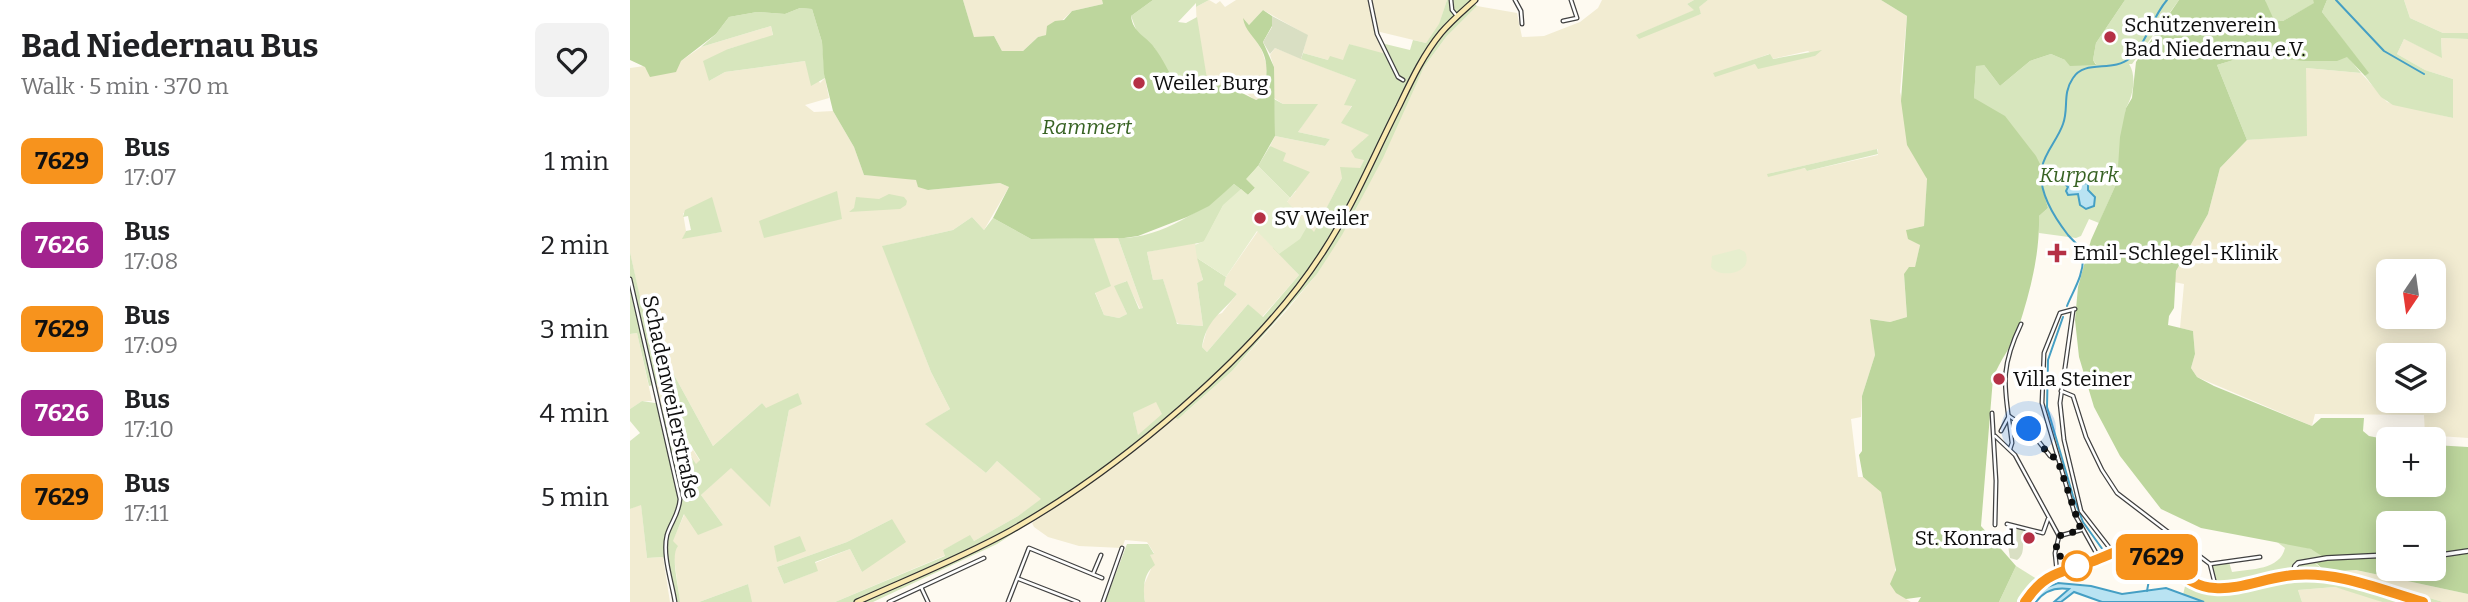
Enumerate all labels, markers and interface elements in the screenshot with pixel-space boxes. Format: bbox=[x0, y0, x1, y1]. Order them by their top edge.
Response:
place label: Schützenverein Bad Niedernau e.V. bbox=[2124, 12, 2306, 62]
button: heart bbox=[535, 23, 609, 97]
text: Bad Niedernau Bus bbox=[21, 26, 319, 66]
marker: Schützenverein Bad Niedernau e.V. bbox=[2102, 29, 2118, 45]
place label: Weiler Burg bbox=[1153, 70, 1269, 96]
text: Walk · 5 min · 370 m bbox=[21, 72, 229, 100]
marker: Weiler Burg bbox=[1131, 75, 1147, 91]
park label: Rammert bbox=[1042, 114, 1132, 140]
text: Bus bbox=[124, 132, 170, 163]
text: 1 min bbox=[544, 146, 609, 177]
text: 7629 bbox=[35, 147, 89, 175]
park label: Kurpark bbox=[2039, 162, 2119, 188]
text: 17:07 bbox=[124, 163, 176, 191]
place label: SV Weiler bbox=[1274, 205, 1369, 231]
marker: SV Weiler bbox=[1252, 210, 1268, 226]
text: Bus bbox=[124, 216, 170, 247]
text: 2 min bbox=[541, 230, 609, 261]
text: 7626 bbox=[35, 231, 89, 259]
place label: Emil-Schlegel-Klinik bbox=[2073, 240, 2278, 266]
marker: Emil-Schlegel-Klinik bbox=[2047, 243, 2067, 263]
text: 17:08 bbox=[124, 247, 178, 275]
north arrow bbox=[2376, 259, 2446, 329]
map controls bbox=[2376, 259, 2446, 581]
street label: Schadenweilerstraße bbox=[637, 293, 705, 501]
text: Bus bbox=[124, 300, 170, 331]
text: 3 min bbox=[540, 314, 609, 345]
text: 7629 bbox=[35, 315, 89, 343]
text: 17:09 bbox=[124, 331, 178, 359]
button: layers bbox=[2376, 343, 2446, 413]
place label: Villa Steiner bbox=[2013, 366, 2132, 392]
marker: Villa Steiner bbox=[1991, 371, 2007, 387]
text: Bus bbox=[124, 384, 170, 415]
text: 4 min bbox=[540, 398, 609, 429]
text: 7626 bbox=[35, 399, 89, 427]
your location bbox=[2011, 411, 2046, 446]
text: 17:10 bbox=[124, 415, 174, 443]
button: + bbox=[2376, 427, 2446, 497]
text: Bus bbox=[124, 468, 170, 499]
text: 5 min bbox=[541, 482, 609, 513]
text: 7629 bbox=[35, 483, 89, 511]
text: 17:11 bbox=[124, 499, 168, 527]
button: − bbox=[2376, 511, 2446, 581]
place label: St. Konrad bbox=[1915, 525, 2015, 551]
marker: St. Konrad bbox=[2021, 530, 2037, 546]
line badge: 7629 bbox=[2108, 534, 2206, 580]
text: 7629 bbox=[2130, 543, 2184, 571]
unlabelled marker bbox=[2062, 551, 2092, 581]

